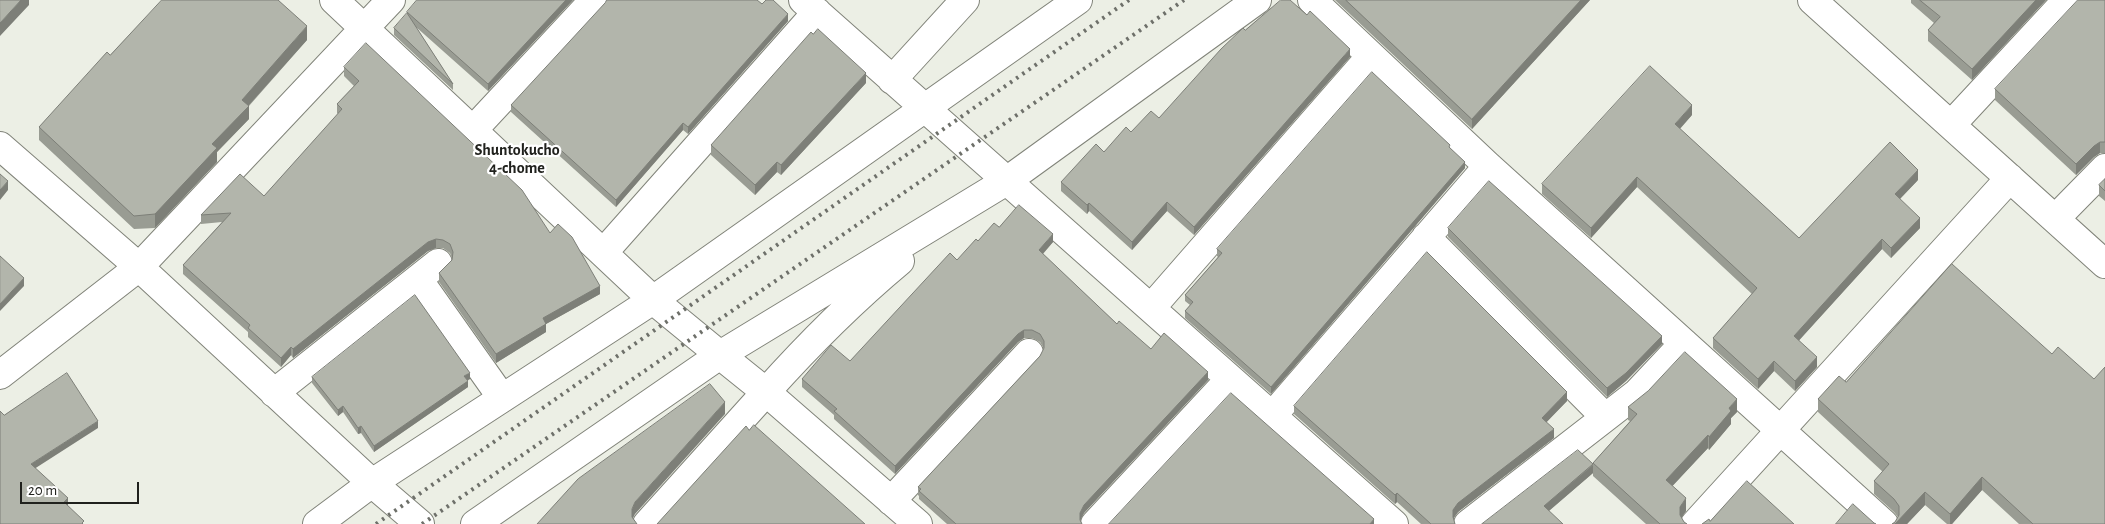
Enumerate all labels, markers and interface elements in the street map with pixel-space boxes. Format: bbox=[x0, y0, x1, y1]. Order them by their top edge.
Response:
district label: Shuntokucho 4-chome bbox=[474, 140, 560, 178]
scale bar bbox=[22, 472, 141, 504]
text: 20 m bbox=[28, 483, 57, 498]

